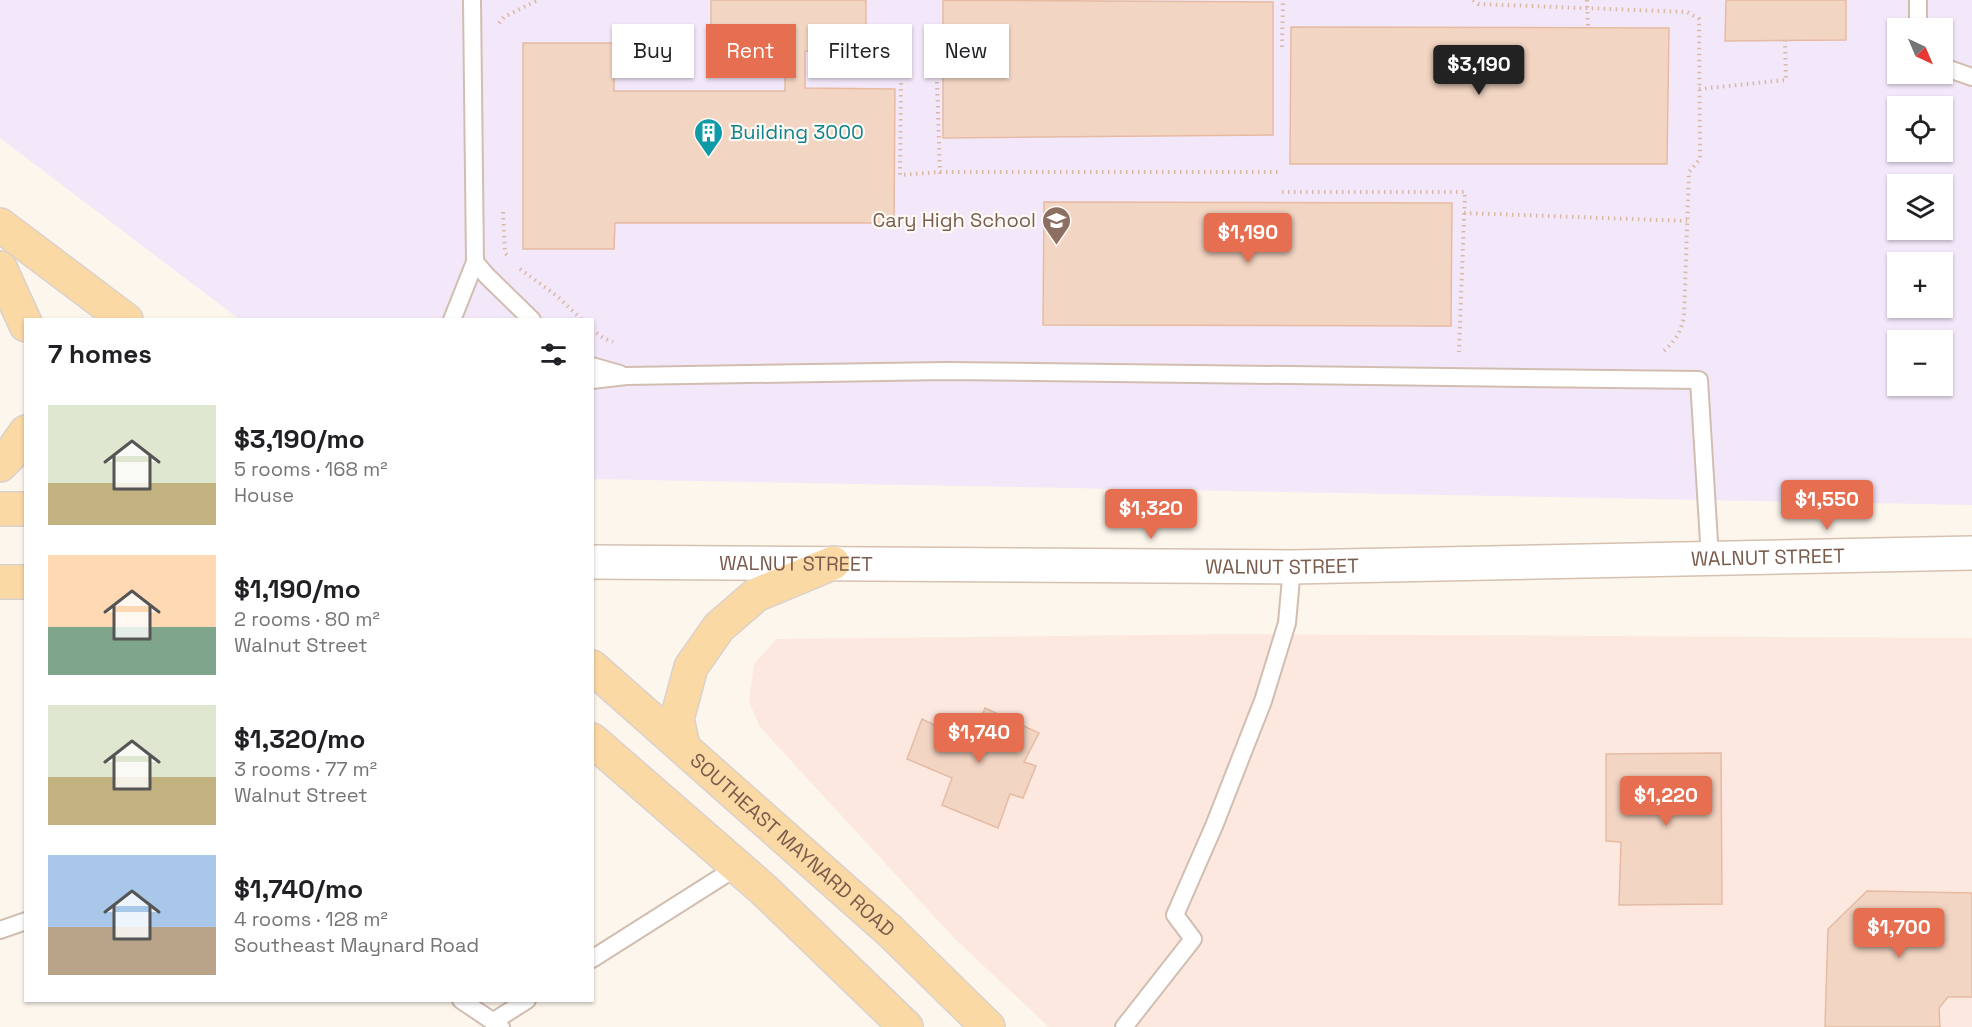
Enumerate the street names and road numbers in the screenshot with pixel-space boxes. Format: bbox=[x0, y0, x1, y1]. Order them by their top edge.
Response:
street label: WALNUT STREET bbox=[1691, 543, 1845, 572]
street label: WALNUT STREET bbox=[719, 550, 873, 577]
street label: WALNUT STREET bbox=[1205, 553, 1359, 580]
street label: SOUTHEAST MAYNARD ROAD bbox=[685, 747, 900, 942]

